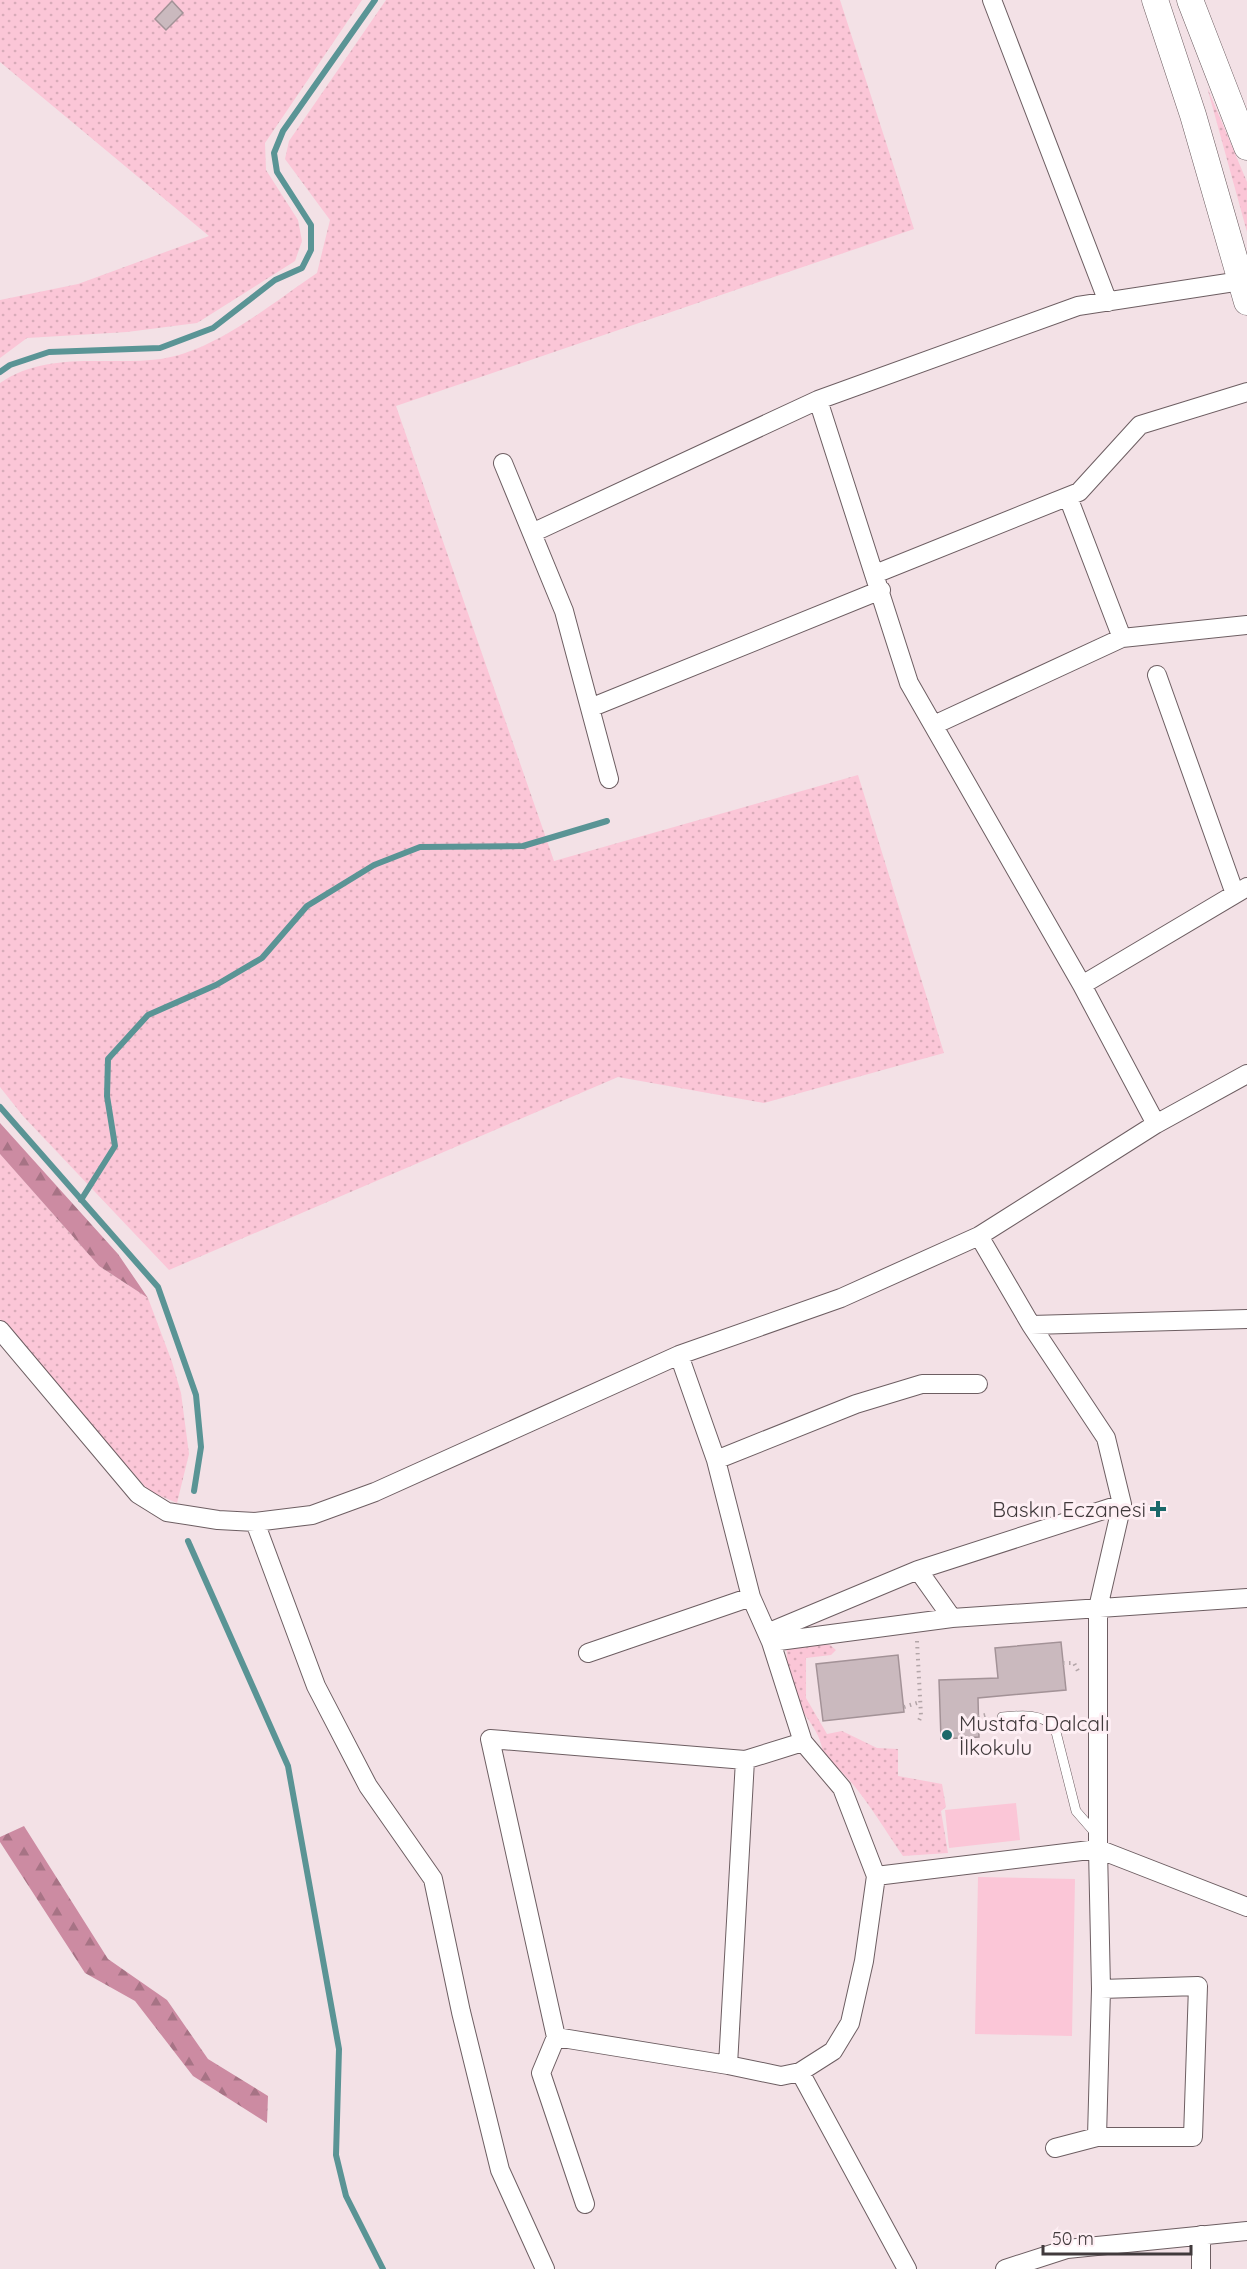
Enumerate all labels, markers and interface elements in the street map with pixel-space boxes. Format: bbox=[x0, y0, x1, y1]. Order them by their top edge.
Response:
place label: Baskın Eczanesi bbox=[992, 1496, 1146, 1522]
marker: Baskın Eczanesi bbox=[1151, 1502, 1165, 1516]
place label: Mustafa Dalcalı İlkokulu bbox=[959, 1710, 1109, 1760]
marker: Mustafa Dalcalı İlkokulu bbox=[940, 1728, 954, 1742]
scale bar bbox=[1043, 2218, 1192, 2256]
text: 50 m bbox=[1052, 2227, 1094, 2250]

